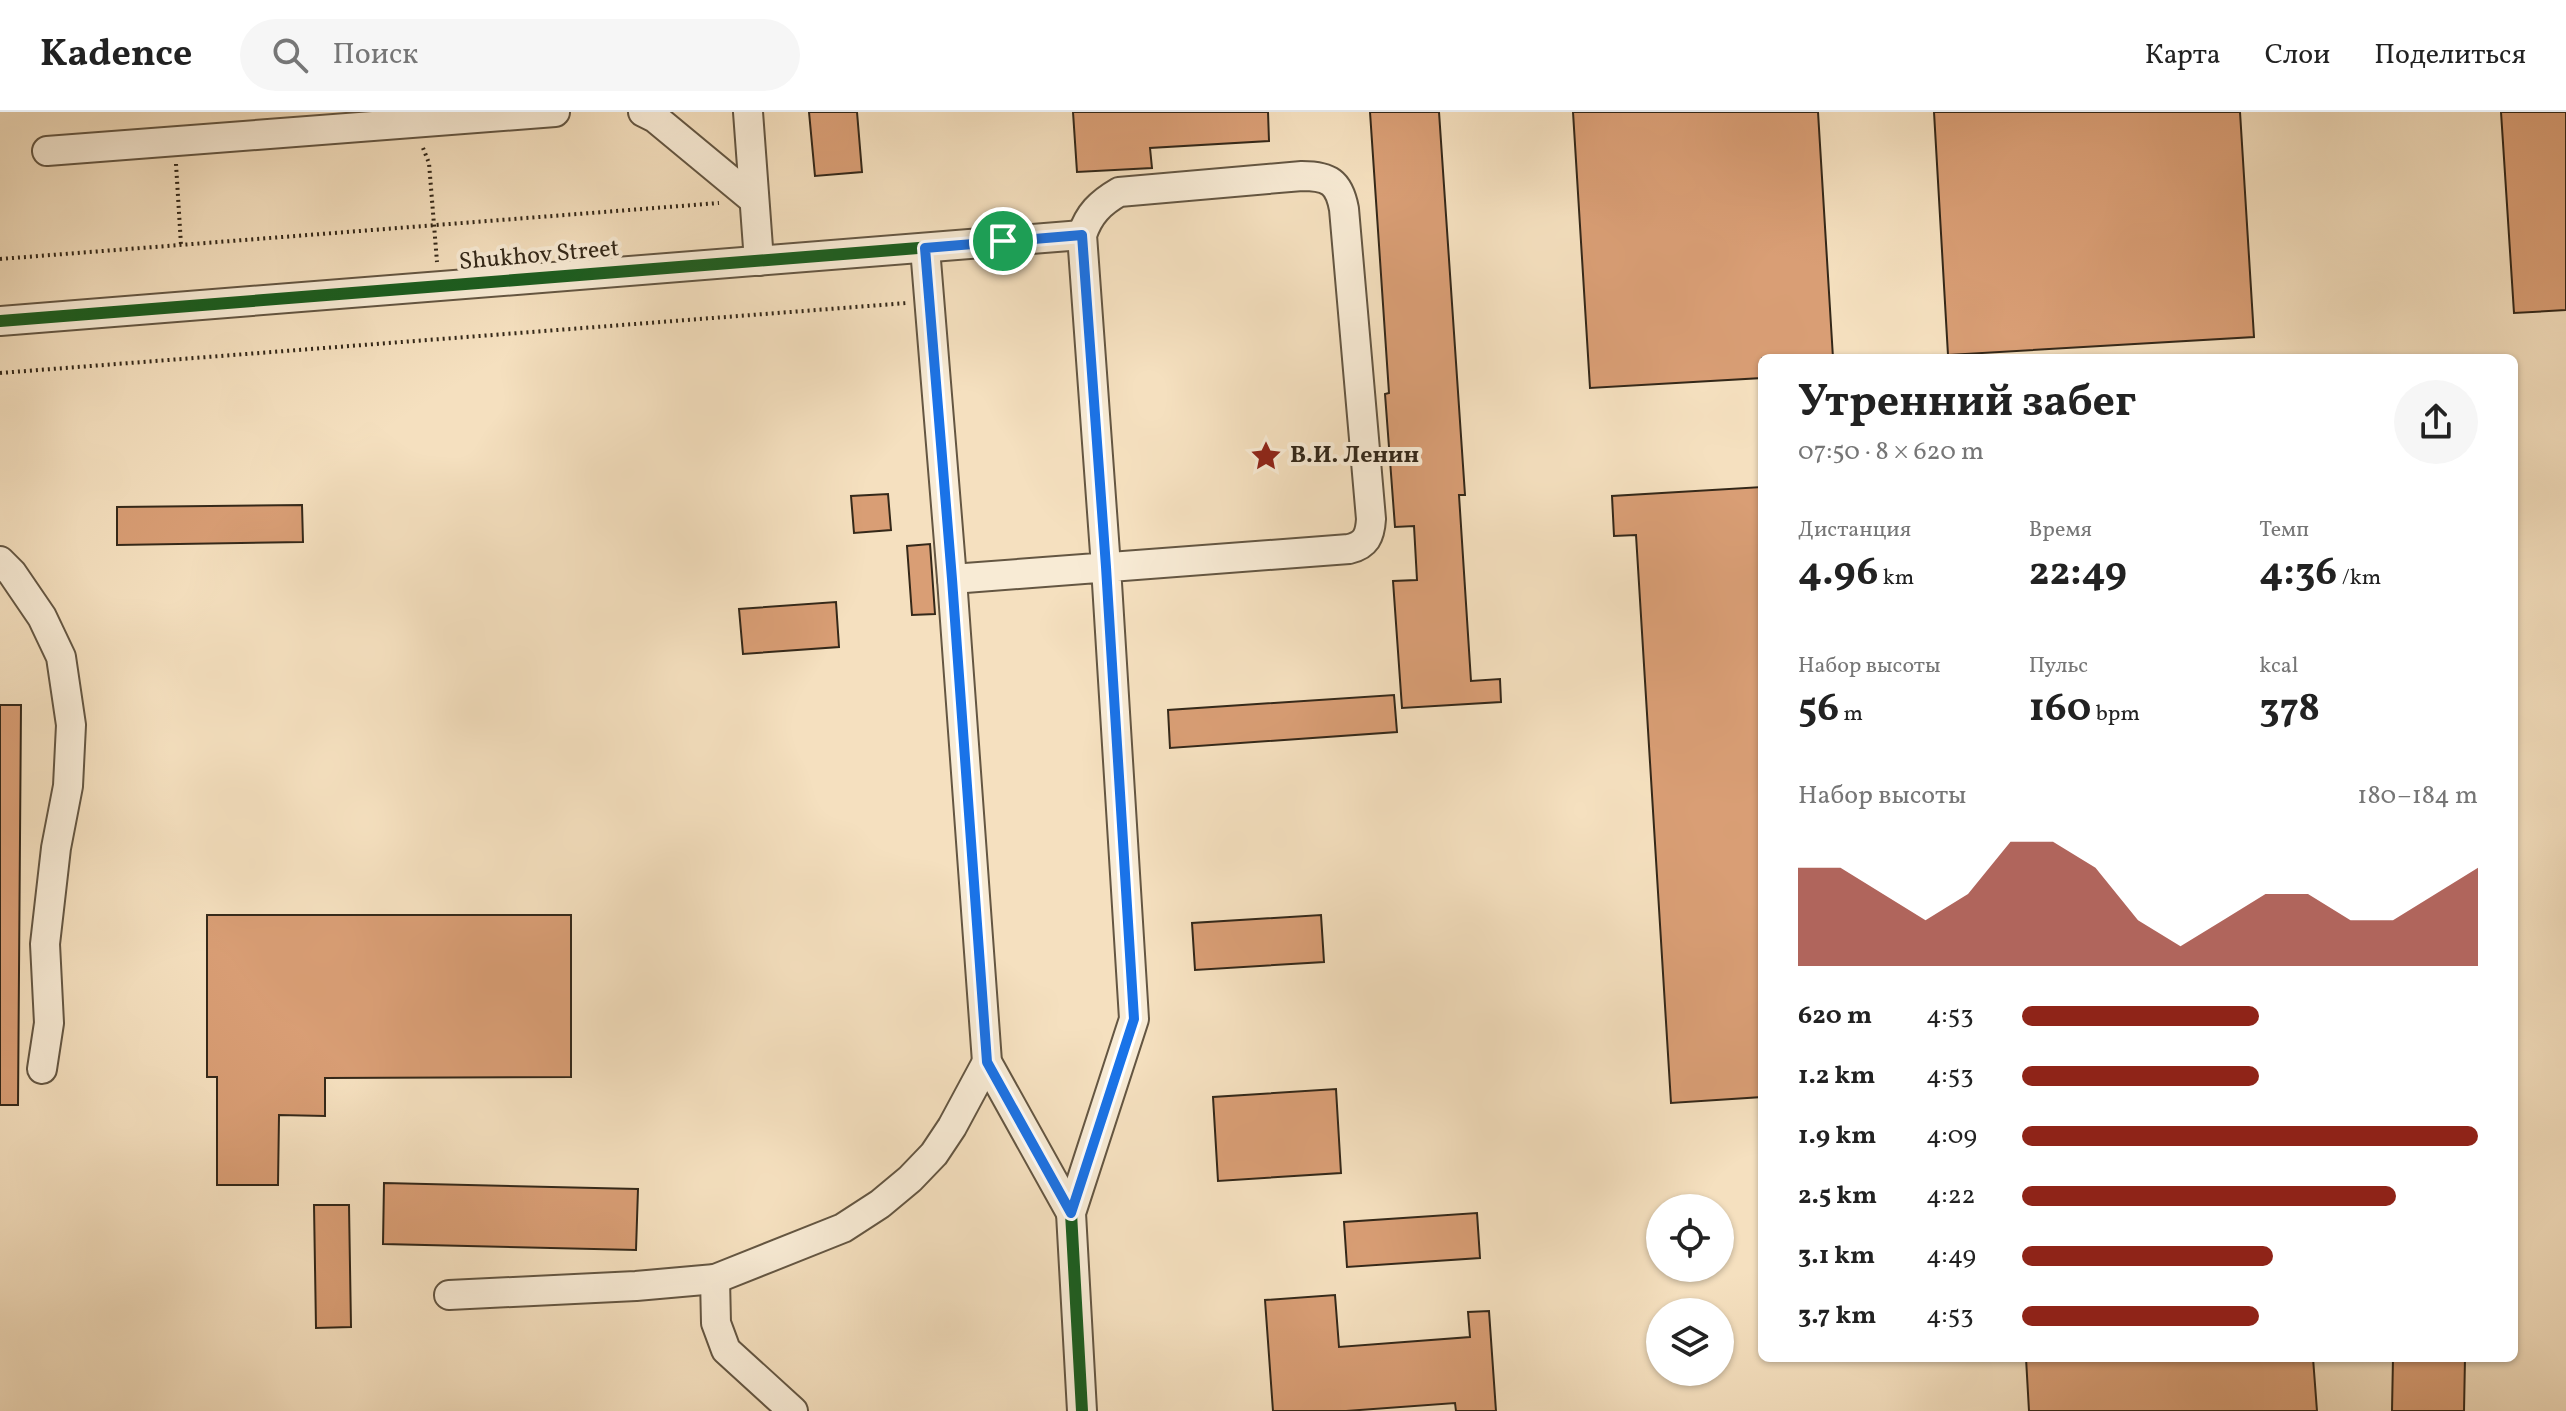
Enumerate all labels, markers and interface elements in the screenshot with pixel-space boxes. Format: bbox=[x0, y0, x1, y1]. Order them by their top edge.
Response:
search box bbox=[240, 19, 800, 91]
text: Kadence bbox=[40, 29, 192, 82]
icon: search bbox=[268, 33, 312, 77]
text: Поиск bbox=[332, 34, 418, 76]
text: Карта bbox=[2145, 36, 2221, 75]
text: Слои bbox=[2265, 36, 2330, 75]
text: Поделиться bbox=[2374, 36, 2526, 75]
pin bbox=[969, 207, 1037, 275]
icon: arrive bbox=[981, 219, 1025, 263]
street label: Shukhov Street bbox=[457, 232, 621, 280]
text: Утренний забег bbox=[1798, 373, 2136, 434]
button: share bbox=[2394, 380, 2478, 464]
text: 07:50 · 8 × 620 m bbox=[1798, 434, 1984, 470]
place icon: В.И. Ленин bbox=[1249, 439, 1283, 473]
place label: В.И. Ленин bbox=[1290, 439, 1419, 473]
text: Дистанция bbox=[1798, 515, 1911, 546]
text: Время bbox=[2029, 515, 2092, 546]
text: Темп bbox=[2259, 515, 2309, 546]
text: 4.96 bbox=[1798, 546, 1878, 602]
text: 22:49 bbox=[2029, 546, 2127, 602]
text: 4:36 bbox=[2259, 546, 2337, 602]
text: km bbox=[1878, 563, 1914, 594]
text: /km bbox=[2337, 563, 2381, 594]
text: Набор высоты bbox=[1798, 651, 1941, 682]
text: Пульс bbox=[2029, 651, 2088, 682]
text: kcal bbox=[2259, 651, 2298, 682]
text: 56 bbox=[1798, 682, 1839, 738]
text: 160 bbox=[2029, 682, 2091, 738]
text: 378 bbox=[2259, 682, 2320, 738]
text: m bbox=[1839, 699, 1863, 730]
text: bpm bbox=[2091, 699, 2140, 730]
text: Набор высоты bbox=[1798, 778, 1966, 814]
text: 180–184 m bbox=[2357, 778, 2478, 814]
text: 620 m bbox=[1798, 998, 1872, 1034]
text: 4:53 bbox=[1926, 998, 1974, 1034]
text: 1.2 km bbox=[1798, 1058, 1875, 1094]
text: 4:53 bbox=[1926, 1058, 1974, 1094]
text: 1.9 km bbox=[1798, 1118, 1876, 1154]
text: 4:09 bbox=[1926, 1118, 1977, 1154]
text: 2.5 km bbox=[1798, 1178, 1877, 1214]
text: 4:22 bbox=[1926, 1178, 1976, 1214]
map controls bbox=[1646, 1194, 1734, 1386]
button: locate bbox=[1646, 1194, 1734, 1282]
text: 3.1 km bbox=[1798, 1238, 1875, 1274]
text: 4:49 bbox=[1926, 1238, 1976, 1274]
button: layers bbox=[1646, 1298, 1734, 1386]
text: 3.7 km bbox=[1798, 1298, 1876, 1334]
text: 4:53 bbox=[1926, 1298, 1974, 1334]

